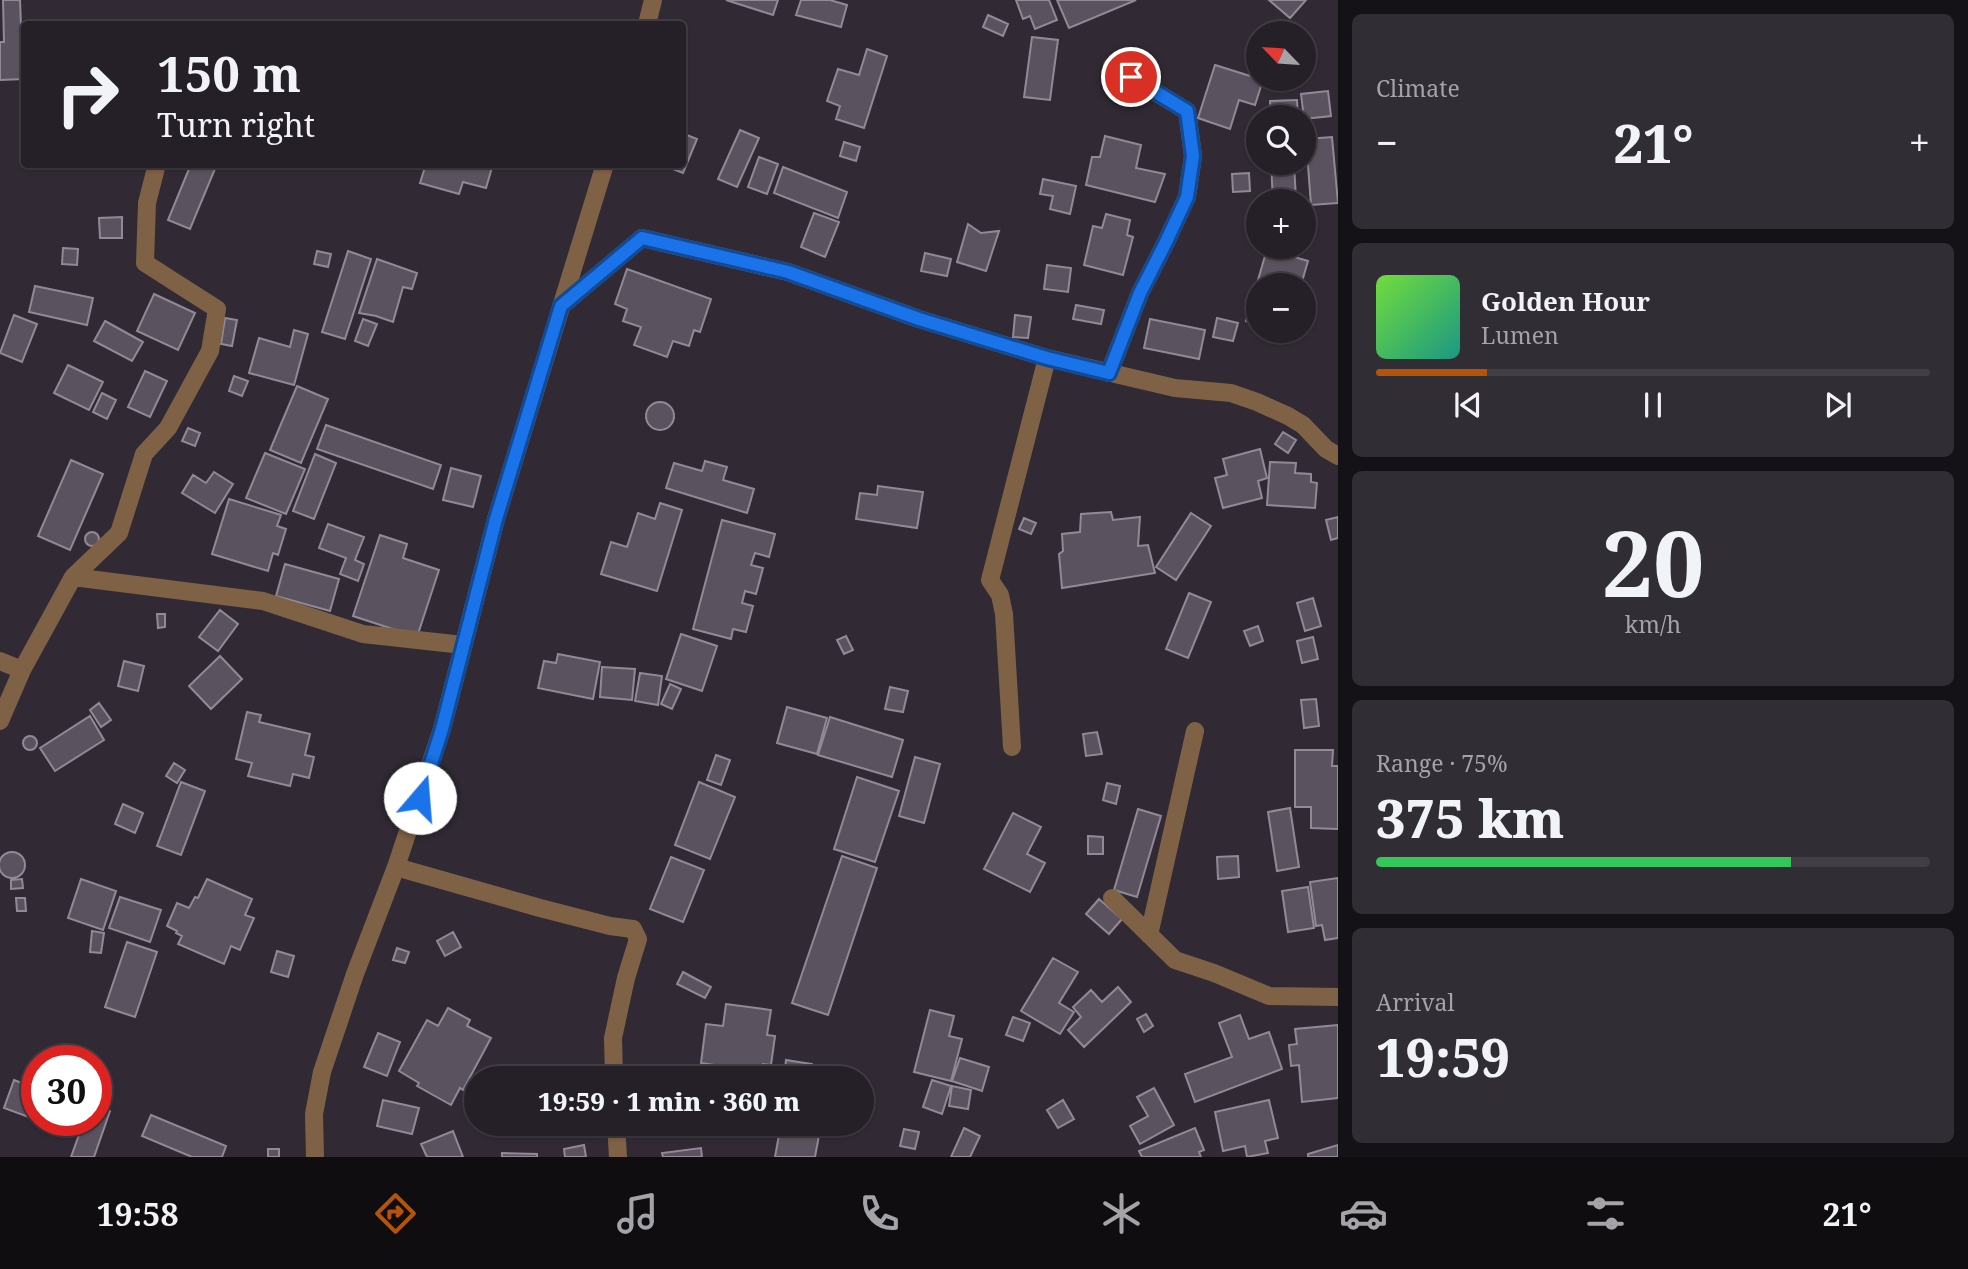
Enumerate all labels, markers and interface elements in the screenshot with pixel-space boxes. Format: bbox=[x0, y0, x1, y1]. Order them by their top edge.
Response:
north arrow bbox=[1246, 21, 1316, 91]
map controls bbox=[1246, 21, 1316, 343]
text: 150 m bbox=[157, 40, 301, 106]
pin bbox=[1101, 47, 1161, 107]
icon: right bbox=[42, 49, 133, 140]
icon: arrive bbox=[1112, 58, 1150, 96]
text: Climate bbox=[1376, 72, 1460, 104]
text: Turn right bbox=[157, 103, 315, 146]
button: search bbox=[1246, 105, 1316, 175]
text: 21° bbox=[1613, 107, 1693, 178]
text: − bbox=[1376, 116, 1398, 168]
text: + bbox=[1909, 116, 1930, 168]
button: + bbox=[1246, 189, 1316, 259]
button: − bbox=[1246, 273, 1316, 343]
text: Golden Hour bbox=[1481, 283, 1650, 319]
text: Lumen bbox=[1481, 319, 1559, 351]
icon: previous bbox=[1449, 386, 1487, 424]
icon: pause bbox=[1634, 386, 1672, 424]
icon: next bbox=[1819, 386, 1857, 424]
text: 20 bbox=[1602, 500, 1704, 624]
text: km/h bbox=[1625, 608, 1681, 640]
text: Range · 75% bbox=[1376, 747, 1508, 779]
position arrow bbox=[383, 761, 457, 835]
text: 375 km bbox=[1376, 782, 1564, 853]
text: Arrival bbox=[1376, 986, 1455, 1018]
text: 19:59 bbox=[1376, 1021, 1510, 1092]
speed limit sign: 30 bbox=[21, 1045, 112, 1136]
text: 19:59 · 1 min · 360 m bbox=[538, 1083, 800, 1119]
icon: directions bbox=[371, 1189, 420, 1238]
icon: music bbox=[613, 1189, 662, 1238]
icon: phone bbox=[855, 1189, 904, 1238]
icon: climate bbox=[1097, 1189, 1146, 1238]
icon: car bbox=[1339, 1189, 1388, 1238]
icon: filters bbox=[1581, 1189, 1630, 1238]
text: 19:58 bbox=[96, 1192, 178, 1235]
text: 21° bbox=[1823, 1192, 1871, 1235]

